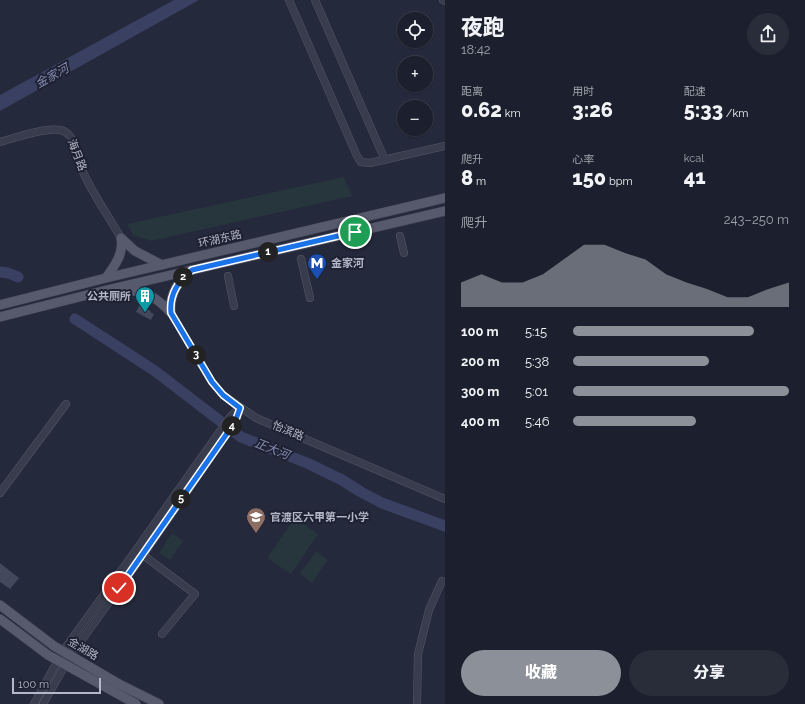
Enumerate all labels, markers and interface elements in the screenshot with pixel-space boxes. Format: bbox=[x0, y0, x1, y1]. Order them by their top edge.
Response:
map controls bbox=[397, 12, 433, 136]
button: locate bbox=[397, 12, 433, 48]
button: share bbox=[747, 13, 789, 55]
text: 夜跑 bbox=[461, 14, 505, 40]
text: 18:42 bbox=[461, 42, 491, 57]
button: + bbox=[397, 56, 433, 92]
water label: 金家河 bbox=[33, 60, 73, 91]
text: 距离 bbox=[461, 85, 483, 98]
text: 用时 bbox=[572, 85, 594, 98]
text: 配速 bbox=[684, 85, 706, 98]
text: 0.62 bbox=[461, 98, 502, 122]
text: 3:26 bbox=[572, 98, 613, 122]
text: 5:33 bbox=[684, 98, 723, 122]
button: − bbox=[397, 100, 433, 136]
text: km bbox=[502, 107, 521, 120]
text: /km bbox=[723, 107, 748, 120]
street label: 海月路 bbox=[65, 137, 89, 173]
text: kcal bbox=[684, 152, 704, 165]
text: 爬升 bbox=[461, 153, 483, 166]
text: 心率 bbox=[572, 153, 594, 166]
text: 41 bbox=[684, 165, 706, 189]
text: 8 bbox=[461, 166, 473, 190]
text: 150 bbox=[572, 166, 606, 190]
text: m bbox=[473, 175, 486, 188]
text: bpm bbox=[606, 175, 633, 188]
text: 243–250 m bbox=[724, 212, 789, 227]
pin bbox=[338, 215, 372, 249]
text: 爬升 bbox=[461, 215, 487, 230]
icon: arrive bbox=[344, 221, 366, 243]
street label: 环湖东路 bbox=[197, 228, 243, 250]
pin: 1 bbox=[258, 242, 278, 262]
text: 1 bbox=[265, 245, 271, 258]
metro station icon: 金家河 bbox=[306, 252, 328, 280]
place label: 金家河 bbox=[331, 257, 364, 270]
pin: 2 bbox=[173, 267, 193, 287]
text: 2 bbox=[180, 270, 186, 283]
building icon: 公共厕所 bbox=[134, 285, 156, 313]
place label: 公共厕所 bbox=[87, 290, 131, 303]
text: 100 m bbox=[461, 324, 499, 339]
text: 5:15 bbox=[525, 324, 547, 339]
pin: 3 bbox=[186, 345, 206, 365]
text: 3 bbox=[193, 348, 199, 361]
text: 200 m bbox=[461, 354, 500, 369]
text: 5:38 bbox=[525, 354, 549, 369]
text: 300 m bbox=[461, 384, 499, 399]
text: 5:01 bbox=[525, 384, 548, 399]
text: 400 m bbox=[461, 414, 500, 429]
text: 5:46 bbox=[525, 414, 549, 429]
pin: 4 bbox=[222, 416, 242, 436]
text: 4 bbox=[229, 419, 235, 432]
street label: 怡滨路 bbox=[270, 419, 306, 443]
water label: 正大河 bbox=[253, 436, 293, 463]
pin: 5 bbox=[171, 489, 191, 509]
text: 5 bbox=[178, 492, 184, 505]
school or university icon: 官渡区六甲第一小学 bbox=[245, 506, 267, 534]
place label: 官渡区六甲第一小学 bbox=[270, 511, 369, 524]
pin bbox=[102, 571, 136, 605]
icon: check bbox=[108, 577, 130, 599]
street label: 金湖路 bbox=[65, 635, 101, 663]
button: 收藏 bbox=[461, 650, 621, 696]
button: 分享 bbox=[629, 650, 789, 696]
scale bar bbox=[12, 676, 101, 695]
text: 100 m bbox=[18, 678, 49, 691]

